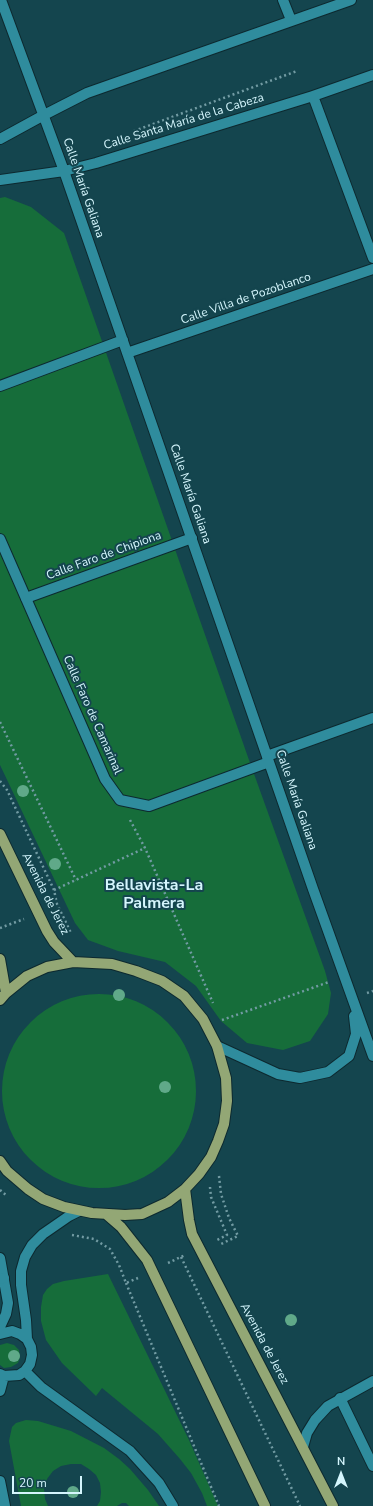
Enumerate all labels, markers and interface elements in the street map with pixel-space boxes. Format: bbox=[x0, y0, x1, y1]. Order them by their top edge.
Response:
street label: Calle Santa María de la Cabeza bbox=[102, 91, 266, 153]
street label: Calle María Galiana bbox=[59, 136, 107, 240]
street label: Calle Villa de Pozoblanco bbox=[179, 270, 313, 328]
street label: Calle María Galiana bbox=[166, 442, 214, 546]
street label: Calle Faro de Chipiona bbox=[45, 529, 163, 583]
street label: Calle Faro de Camarinal bbox=[59, 653, 125, 777]
street label: Calle María Galiana bbox=[272, 748, 320, 852]
street label: Avenida de Jerez bbox=[18, 851, 72, 937]
district label: Bellavista-La Palmera bbox=[105, 876, 203, 914]
street label: Avenida de Jerez bbox=[237, 1301, 291, 1387]
north arrow bbox=[321, 1454, 361, 1494]
text: N bbox=[337, 1454, 345, 1469]
scale bar bbox=[14, 1468, 84, 1494]
text: 20 m bbox=[19, 1475, 47, 1491]

